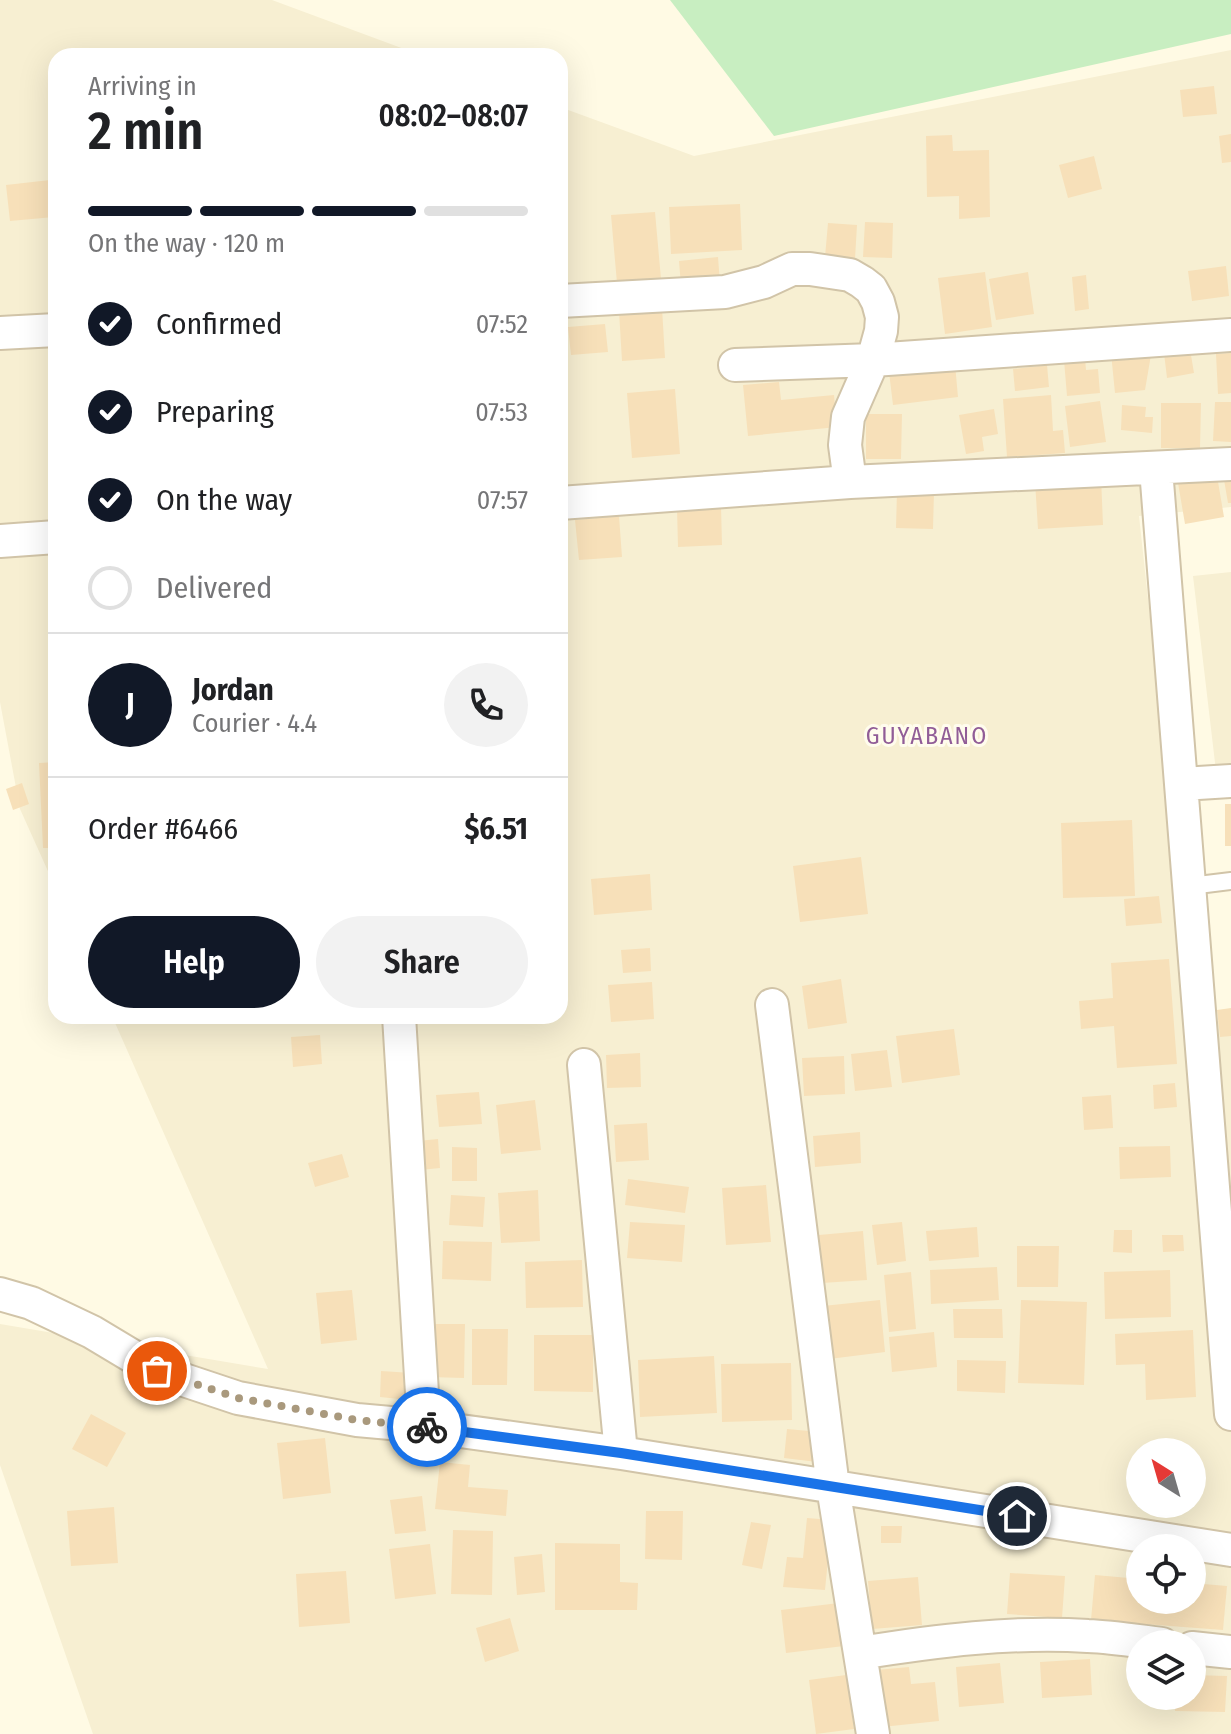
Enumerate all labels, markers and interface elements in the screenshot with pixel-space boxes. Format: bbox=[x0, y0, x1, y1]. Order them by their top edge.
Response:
text: Arriving in bbox=[88, 71, 197, 102]
text: 08:02–08:07 bbox=[379, 98, 528, 134]
text: 2 min bbox=[88, 100, 204, 163]
text: On the way · 120 m bbox=[88, 228, 285, 259]
icon: check bbox=[88, 302, 132, 346]
text: Confirmed bbox=[156, 306, 282, 342]
text: 07:52 bbox=[476, 309, 528, 340]
icon: check bbox=[88, 390, 132, 434]
text: Preparing bbox=[156, 394, 274, 430]
text: 07:53 bbox=[475, 397, 528, 428]
icon: check bbox=[88, 478, 132, 522]
text: On the way bbox=[156, 482, 292, 518]
text: 07:57 bbox=[477, 485, 528, 516]
text: Delivered bbox=[156, 570, 272, 606]
button: phone bbox=[444, 663, 528, 747]
text: Jordan bbox=[192, 672, 274, 708]
text: J bbox=[126, 687, 134, 723]
text: Courier · 4.4 bbox=[192, 708, 317, 739]
district label: GUYABANO bbox=[866, 722, 988, 750]
text: Order #6466 bbox=[88, 811, 238, 847]
text: $6.51 bbox=[464, 811, 528, 847]
button: Help bbox=[88, 916, 300, 1008]
button: Share bbox=[316, 916, 528, 1008]
pin bbox=[123, 1337, 191, 1405]
icon: bag bbox=[135, 1349, 179, 1393]
courier bbox=[387, 1387, 467, 1467]
icon: bike bbox=[405, 1405, 449, 1449]
north arrow bbox=[1126, 1438, 1206, 1518]
map controls bbox=[1126, 1438, 1206, 1710]
pin bbox=[983, 1482, 1051, 1550]
icon: home bbox=[995, 1494, 1039, 1538]
button: locate bbox=[1126, 1534, 1206, 1614]
button: layers bbox=[1126, 1630, 1206, 1710]

